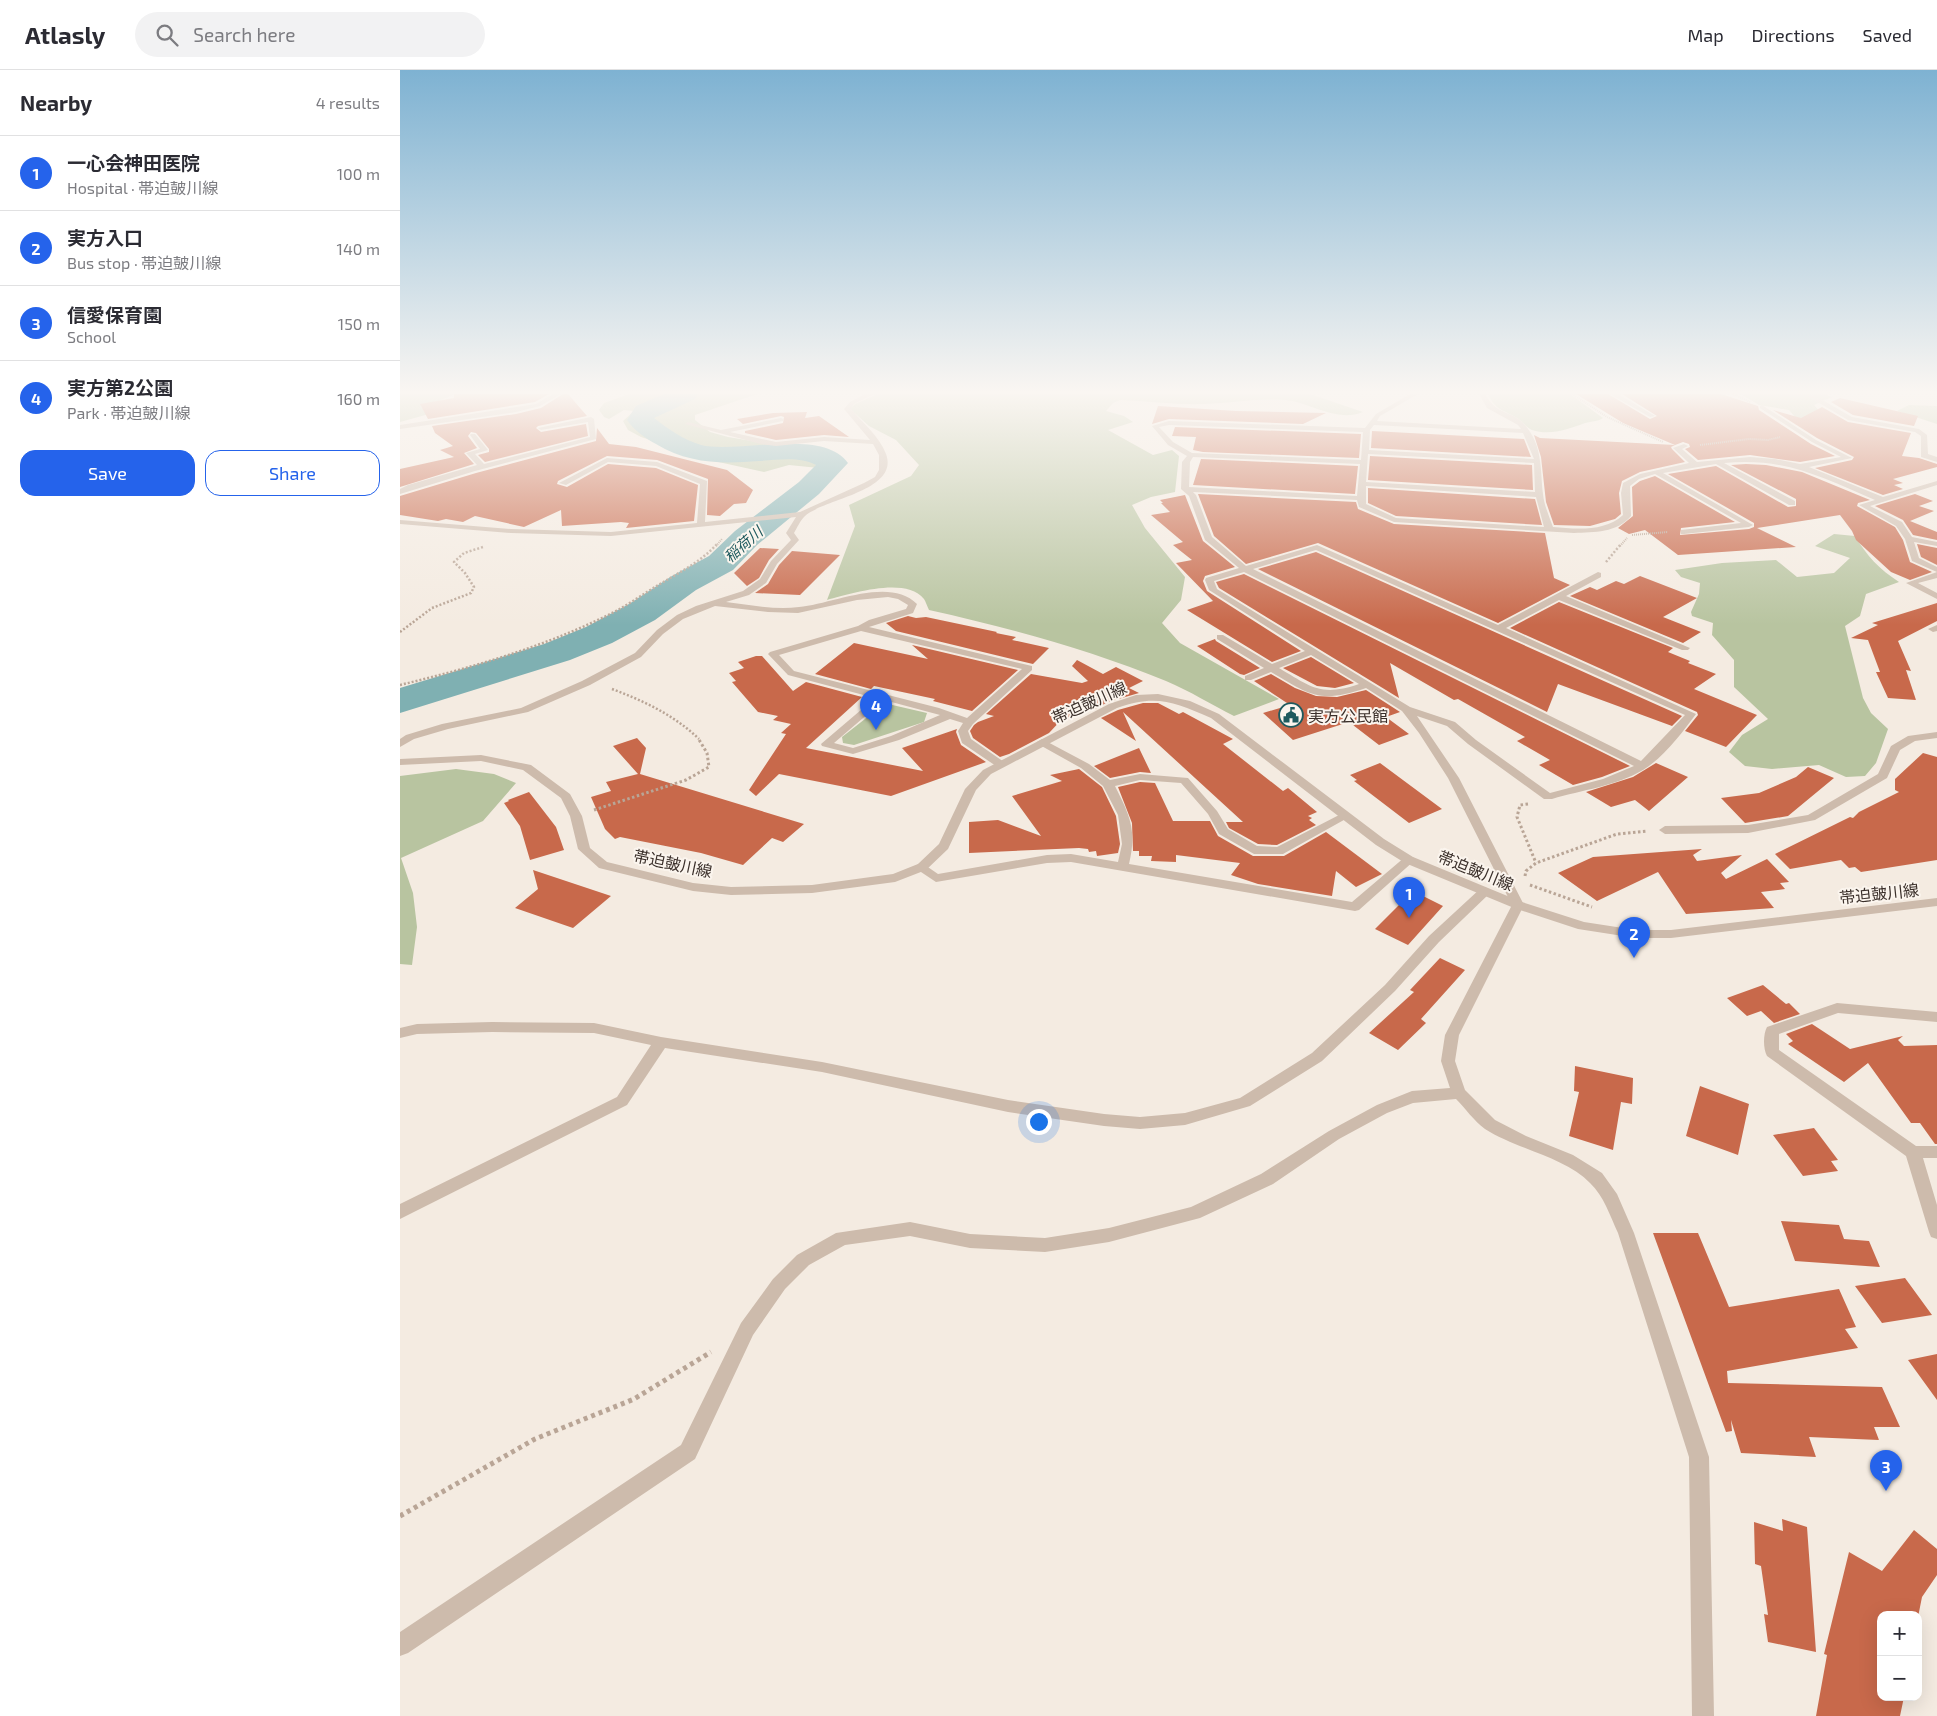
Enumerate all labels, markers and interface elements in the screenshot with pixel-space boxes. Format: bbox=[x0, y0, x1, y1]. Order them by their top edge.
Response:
search box bbox=[135, 12, 485, 57]
text: Atlasly bbox=[25, 20, 105, 49]
icon: search bbox=[153, 21, 181, 49]
text: Search here bbox=[193, 23, 295, 46]
text: Map bbox=[1687, 24, 1724, 46]
text: Directions bbox=[1752, 24, 1835, 46]
text: Saved bbox=[1863, 24, 1912, 46]
text: Nearby bbox=[20, 90, 92, 115]
text: 4 results bbox=[316, 93, 380, 112]
text: 一心会神田医院 bbox=[67, 151, 200, 174]
text: 1 bbox=[33, 164, 39, 183]
text: 100 m bbox=[337, 164, 380, 183]
text: Hospital · 帯迫皷川線 bbox=[67, 178, 218, 197]
text: 実方入口 bbox=[67, 226, 143, 249]
text: 2 bbox=[31, 239, 41, 258]
text: 140 m bbox=[337, 239, 380, 258]
text: Bus stop · 帯迫皷川線 bbox=[67, 253, 221, 272]
text: 信愛保育園 bbox=[67, 303, 162, 326]
text: 3 bbox=[31, 314, 41, 333]
text: 150 m bbox=[338, 314, 380, 333]
text: School bbox=[67, 327, 116, 346]
text: 実方第2公園 bbox=[67, 376, 173, 399]
text: 4 bbox=[31, 389, 41, 408]
text: 160 m bbox=[337, 389, 380, 408]
text: Park · 帯迫皷川線 bbox=[67, 403, 190, 422]
button: Save bbox=[20, 450, 195, 496]
button: Share bbox=[205, 450, 380, 496]
water label: 稲荷川 bbox=[720, 521, 767, 566]
street label: 帯迫皷川線 bbox=[1049, 677, 1129, 727]
pin: 4 bbox=[860, 689, 892, 730]
public building icon: 実方公民館 bbox=[1278, 702, 1304, 728]
place label: 実方公民館 bbox=[1308, 706, 1388, 725]
street label: 帯迫皷川線 bbox=[632, 845, 714, 881]
street label: 帯迫皷川線 bbox=[1435, 846, 1517, 894]
pin: 1 bbox=[1393, 877, 1425, 918]
street label: 帯迫皷川線 bbox=[1838, 879, 1920, 907]
pin: 2 bbox=[1618, 917, 1650, 958]
your location bbox=[1026, 1109, 1052, 1135]
pin: 3 bbox=[1870, 1450, 1902, 1491]
map controls bbox=[1877, 1611, 1922, 1701]
button: + bbox=[1877, 1611, 1922, 1656]
button: − bbox=[1877, 1656, 1922, 1701]

